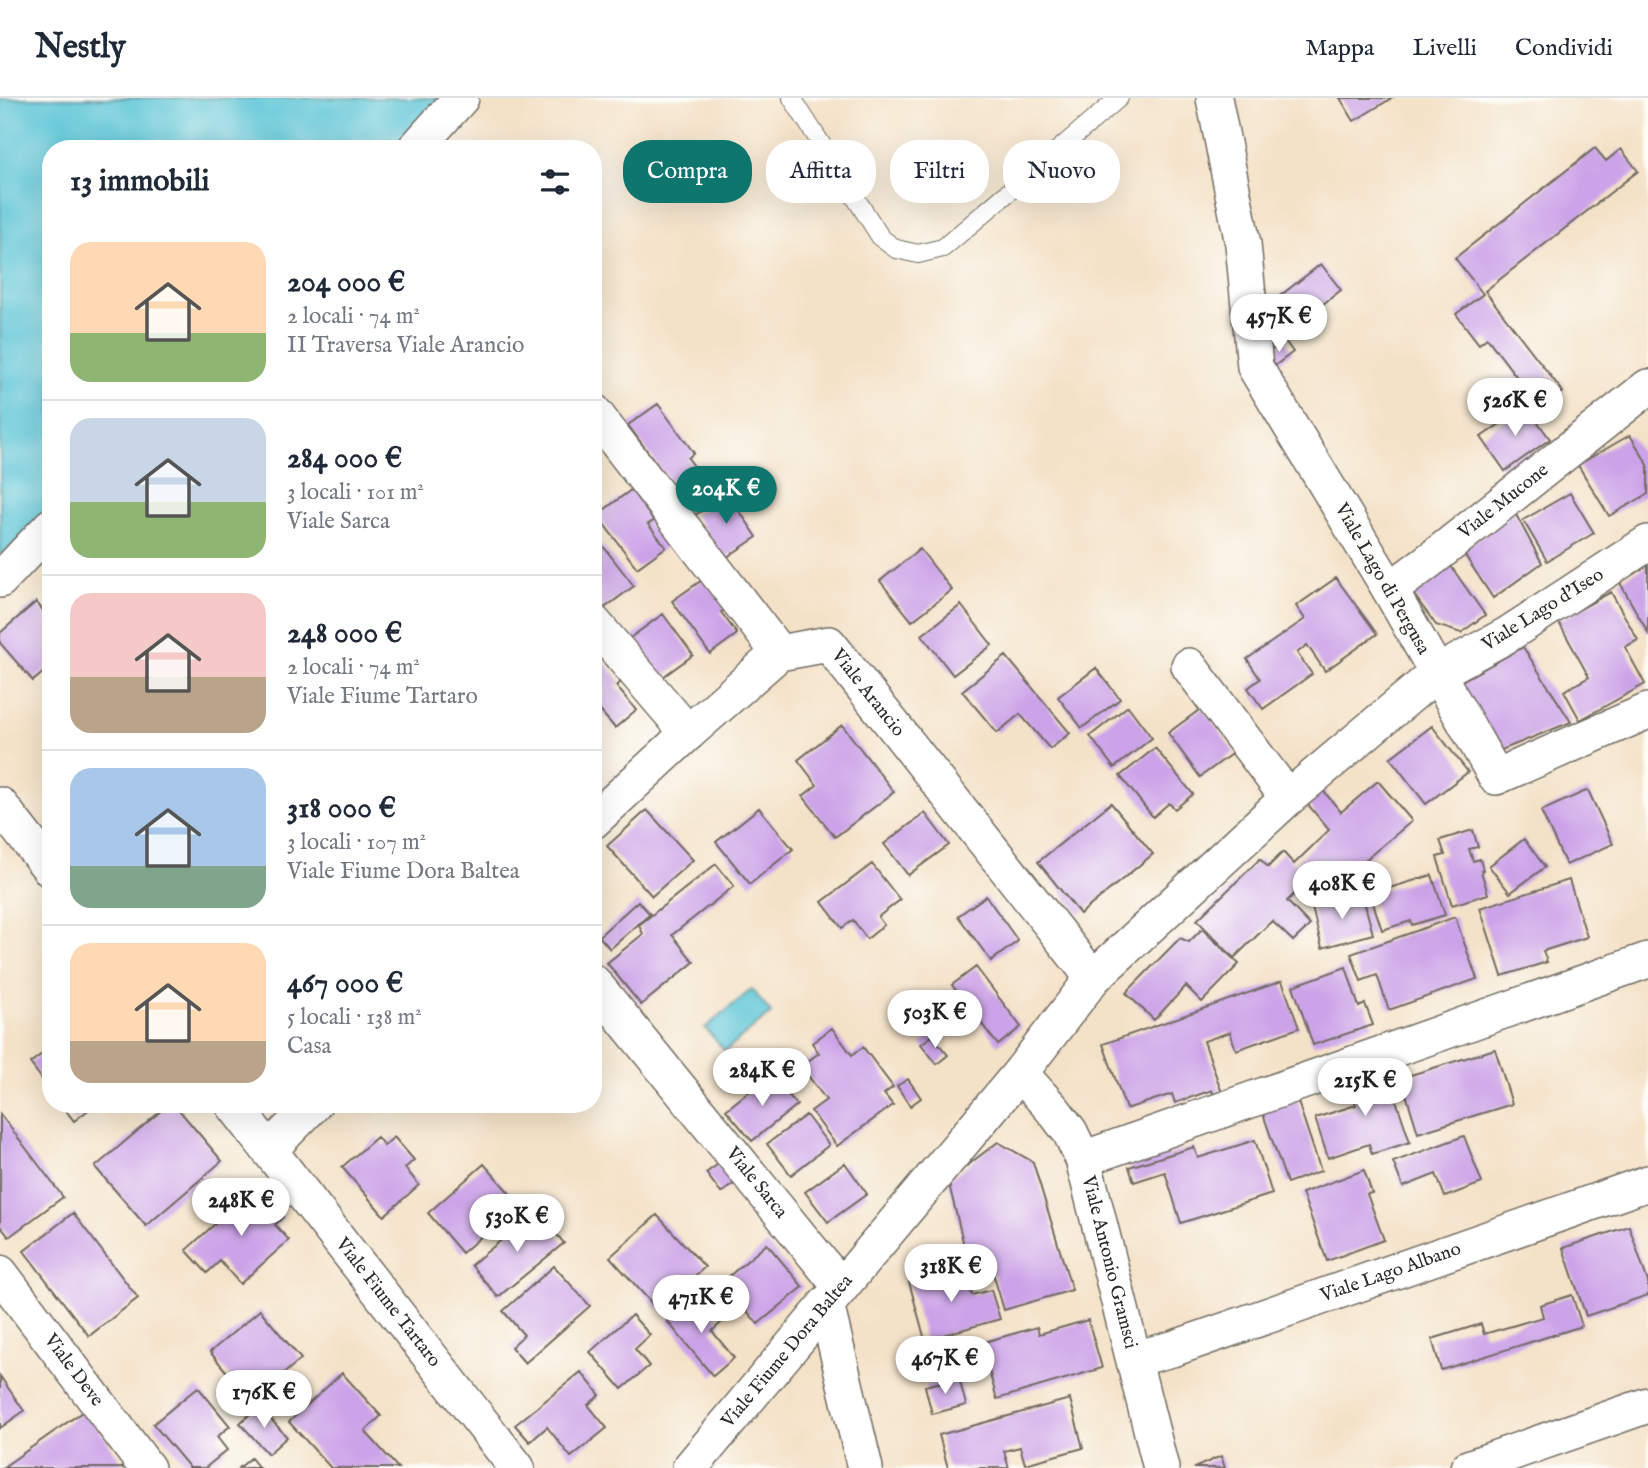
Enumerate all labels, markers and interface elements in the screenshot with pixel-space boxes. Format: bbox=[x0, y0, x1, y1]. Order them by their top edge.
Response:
text: Nestly bbox=[35, 27, 126, 69]
text: Mappa bbox=[1305, 33, 1374, 64]
text: Livelli bbox=[1412, 33, 1477, 64]
text: Condividi bbox=[1515, 33, 1613, 64]
chip: Compra bbox=[623, 140, 752, 203]
chip: Affitta bbox=[766, 140, 876, 203]
chip: Filtri bbox=[890, 140, 989, 203]
chip: Nuovo bbox=[1003, 140, 1120, 203]
text: 13 immobili bbox=[70, 163, 210, 201]
icon: filters bbox=[536, 163, 574, 201]
text: 204 000 € bbox=[287, 264, 405, 302]
icon: home bbox=[126, 270, 210, 354]
pin: 457K € bbox=[1222, 294, 1336, 354]
text: 2 locali · 74 m² bbox=[287, 302, 420, 331]
text: 457K € bbox=[1246, 302, 1312, 331]
text: II Traversa Viale Arancio bbox=[287, 331, 524, 360]
pin: 526K € bbox=[1458, 378, 1572, 438]
text: 526K € bbox=[1483, 386, 1547, 415]
text: 284 000 € bbox=[287, 440, 402, 478]
icon: home bbox=[126, 446, 210, 530]
street label: Viale Mucone bbox=[1453, 458, 1554, 545]
pin: 204K € bbox=[669, 466, 783, 526]
text: 204K € bbox=[692, 474, 760, 503]
text: 3 locali · 101 m² bbox=[287, 478, 424, 507]
street label: Viale Lago di Pergusa bbox=[1328, 498, 1436, 660]
text: Viale Sarca bbox=[287, 507, 390, 536]
street label: Viale Lago d'Iseo bbox=[1477, 563, 1608, 658]
text: 248 000 € bbox=[287, 615, 402, 653]
icon: home bbox=[126, 621, 210, 705]
street label: Viale Arancio bbox=[825, 644, 910, 742]
text: 2 locali · 74 m² bbox=[287, 653, 420, 682]
text: Viale Fiume Tartaro bbox=[287, 682, 478, 711]
text: 318 000 € bbox=[287, 790, 396, 828]
icon: home bbox=[126, 796, 210, 880]
text: 3 locali · 107 m² bbox=[287, 828, 426, 857]
text: Viale Fiume Dora Baltea bbox=[287, 857, 520, 886]
pin: 408K € bbox=[1285, 862, 1399, 921]
text: 408K € bbox=[1309, 869, 1375, 898]
text: 467 000 € bbox=[287, 965, 403, 1003]
icon: home bbox=[126, 971, 210, 1055]
pin: 503K € bbox=[878, 990, 992, 1050]
text: 503K € bbox=[903, 998, 967, 1027]
text: 5 locali · 138 m² bbox=[287, 1003, 422, 1032]
text: Casa bbox=[287, 1032, 331, 1061]
pin: 284K € bbox=[705, 1048, 819, 1108]
text: 284K € bbox=[729, 1056, 795, 1085]
pin: 215K € bbox=[1308, 1058, 1422, 1118]
text: 215K € bbox=[1334, 1066, 1396, 1095]
street label: Viale Sarca bbox=[720, 1142, 793, 1224]
street label: Viale Antonio Gramsci bbox=[1075, 1172, 1142, 1352]
pin: 248K € bbox=[184, 1178, 298, 1238]
text: 248K € bbox=[208, 1186, 274, 1215]
pin: 530K € bbox=[460, 1194, 574, 1254]
text: 530K € bbox=[485, 1202, 549, 1231]
street label: Viale Fiume Tartaro bbox=[329, 1232, 446, 1372]
street label: Viale Lago Albano bbox=[1316, 1237, 1464, 1309]
pin: 318K € bbox=[894, 1244, 1008, 1304]
text: 318K € bbox=[920, 1252, 982, 1281]
street label: Viale Fiume Dora Baltea bbox=[716, 1269, 859, 1434]
pin: 471K € bbox=[644, 1276, 758, 1335]
text: 471K € bbox=[668, 1283, 734, 1312]
street label: Viale Deve bbox=[38, 1329, 109, 1412]
pin: 467K € bbox=[888, 1336, 1002, 1396]
text: 467K € bbox=[912, 1344, 978, 1373]
pin: 176K € bbox=[207, 1370, 321, 1430]
text: 176K € bbox=[232, 1378, 296, 1407]

